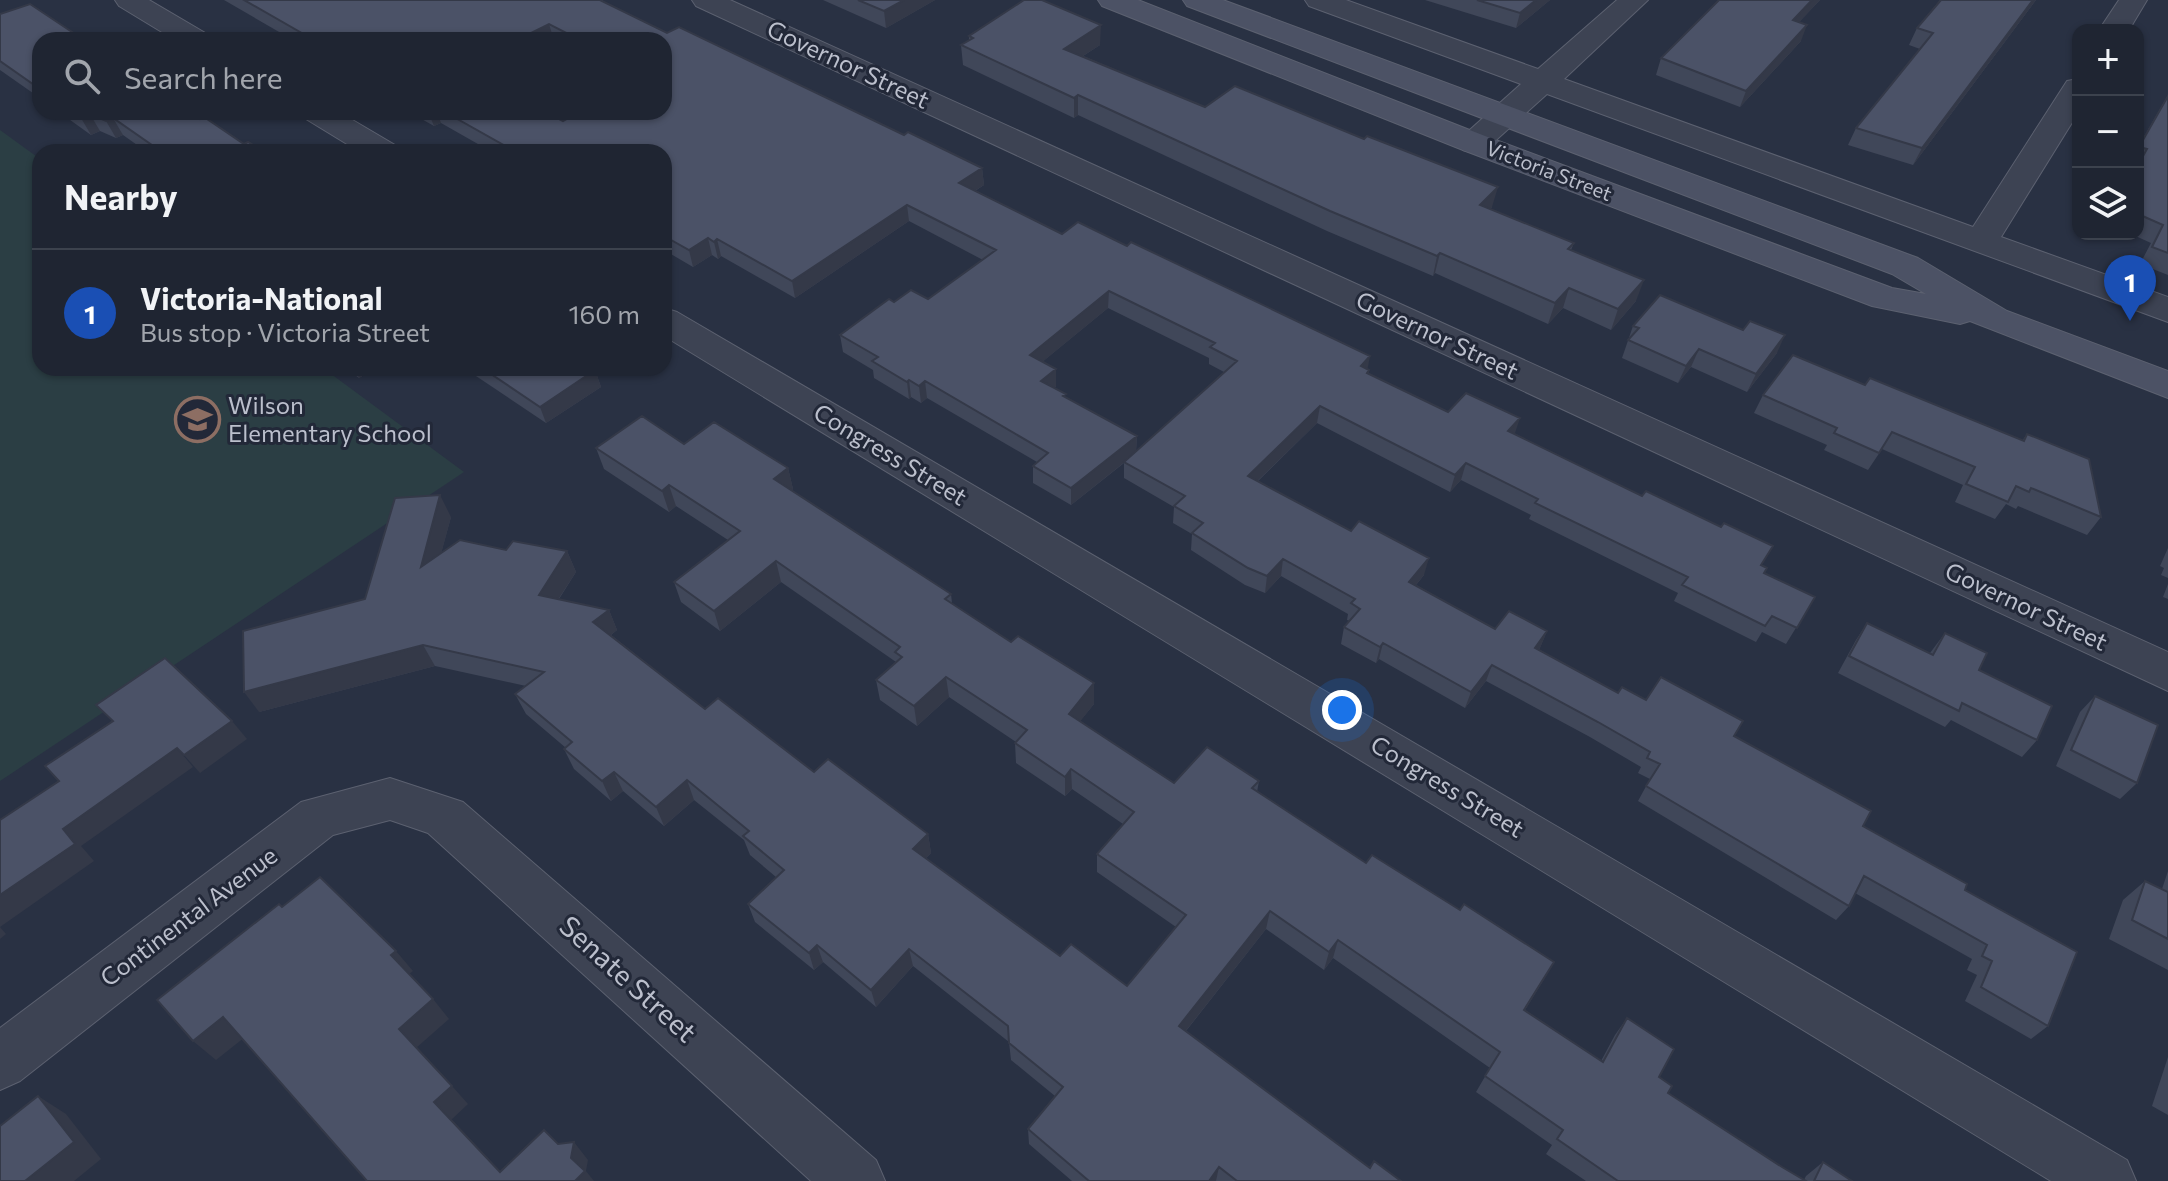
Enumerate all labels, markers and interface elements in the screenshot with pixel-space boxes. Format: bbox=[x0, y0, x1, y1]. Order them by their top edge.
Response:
street label: Governor Street bbox=[763, 13, 935, 114]
map controls bbox=[2072, 24, 2144, 240]
button: + bbox=[2072, 24, 2144, 96]
search box bbox=[32, 32, 672, 120]
icon: search bbox=[60, 54, 104, 98]
text: Search here bbox=[124, 58, 283, 95]
button: − bbox=[2072, 96, 2144, 168]
street label: Victoria Street bbox=[1483, 135, 1616, 205]
button: layers bbox=[2072, 168, 2144, 240]
text: Nearby bbox=[64, 175, 178, 217]
pin: 1 bbox=[2104, 255, 2156, 321]
text: Victoria-National bbox=[140, 279, 383, 316]
street label: Governor Street bbox=[1352, 284, 1524, 385]
text: 1 bbox=[84, 298, 96, 329]
text: 160 m bbox=[568, 298, 640, 329]
text: Bus stop · Victoria Street bbox=[140, 316, 430, 347]
place label: Wilson Elementary School bbox=[228, 390, 432, 447]
school or university icon: Wilson Elementary School bbox=[173, 396, 221, 444]
street label: Congress Street bbox=[809, 397, 973, 511]
street label: Governor Street bbox=[1941, 555, 2113, 656]
your location bbox=[1322, 690, 1362, 730]
street label: Congress Street bbox=[1366, 729, 1530, 843]
street label: Continental Avenue bbox=[94, 840, 282, 992]
street label: Senate Street bbox=[553, 908, 704, 1049]

